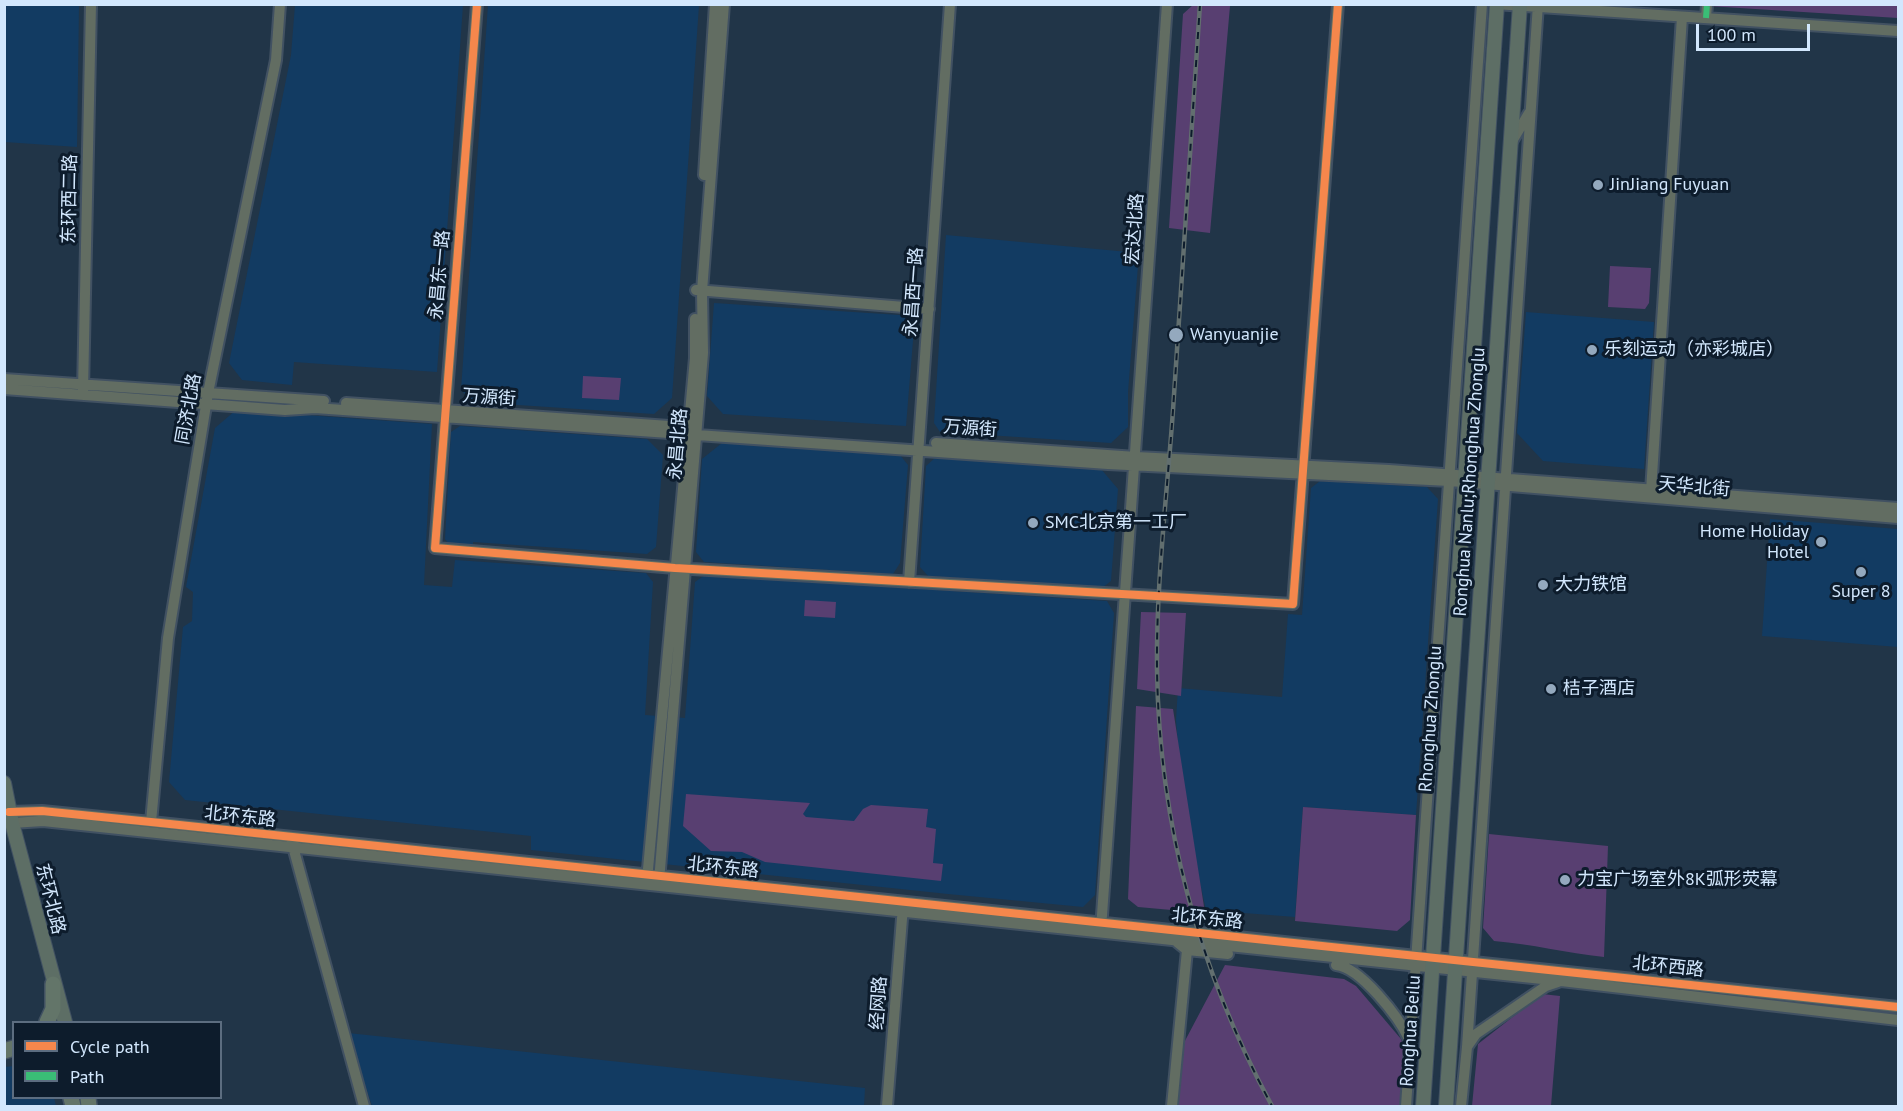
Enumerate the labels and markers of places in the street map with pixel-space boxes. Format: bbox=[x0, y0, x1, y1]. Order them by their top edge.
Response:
place label: JinJiang Fuyuan bbox=[1610, 174, 1729, 196]
marker: JinJiang Fuyuan bbox=[1591, 178, 1605, 192]
place label: Wanyuanjie bbox=[1190, 324, 1279, 346]
marker: Wanyuanjie bbox=[1167, 326, 1185, 344]
place label: 乐刻运动（亦彩城店） bbox=[1604, 339, 1784, 361]
marker: 乐刻运动（亦彩城店） bbox=[1585, 343, 1599, 357]
place label: SMC北京第一工厂 bbox=[1045, 512, 1187, 534]
marker: SMC北京第一工厂 bbox=[1026, 516, 1040, 530]
place label: Home Holiday Hotel bbox=[1700, 521, 1809, 564]
marker: Home Holiday Hotel bbox=[1814, 535, 1828, 549]
marker: Super 8 bbox=[1854, 565, 1868, 579]
place label: 大力铁馆 bbox=[1555, 574, 1627, 596]
marker: 大力铁馆 bbox=[1536, 578, 1550, 592]
place label: Super 8 bbox=[1832, 581, 1890, 603]
place label: 桔子酒店 bbox=[1563, 678, 1635, 700]
marker: 桔子酒店 bbox=[1544, 682, 1558, 696]
place label: 力宝广场室外8K弧形荧幕 bbox=[1577, 869, 1778, 891]
marker: 力宝广场室外8K弧形荧幕 bbox=[1558, 873, 1572, 887]

